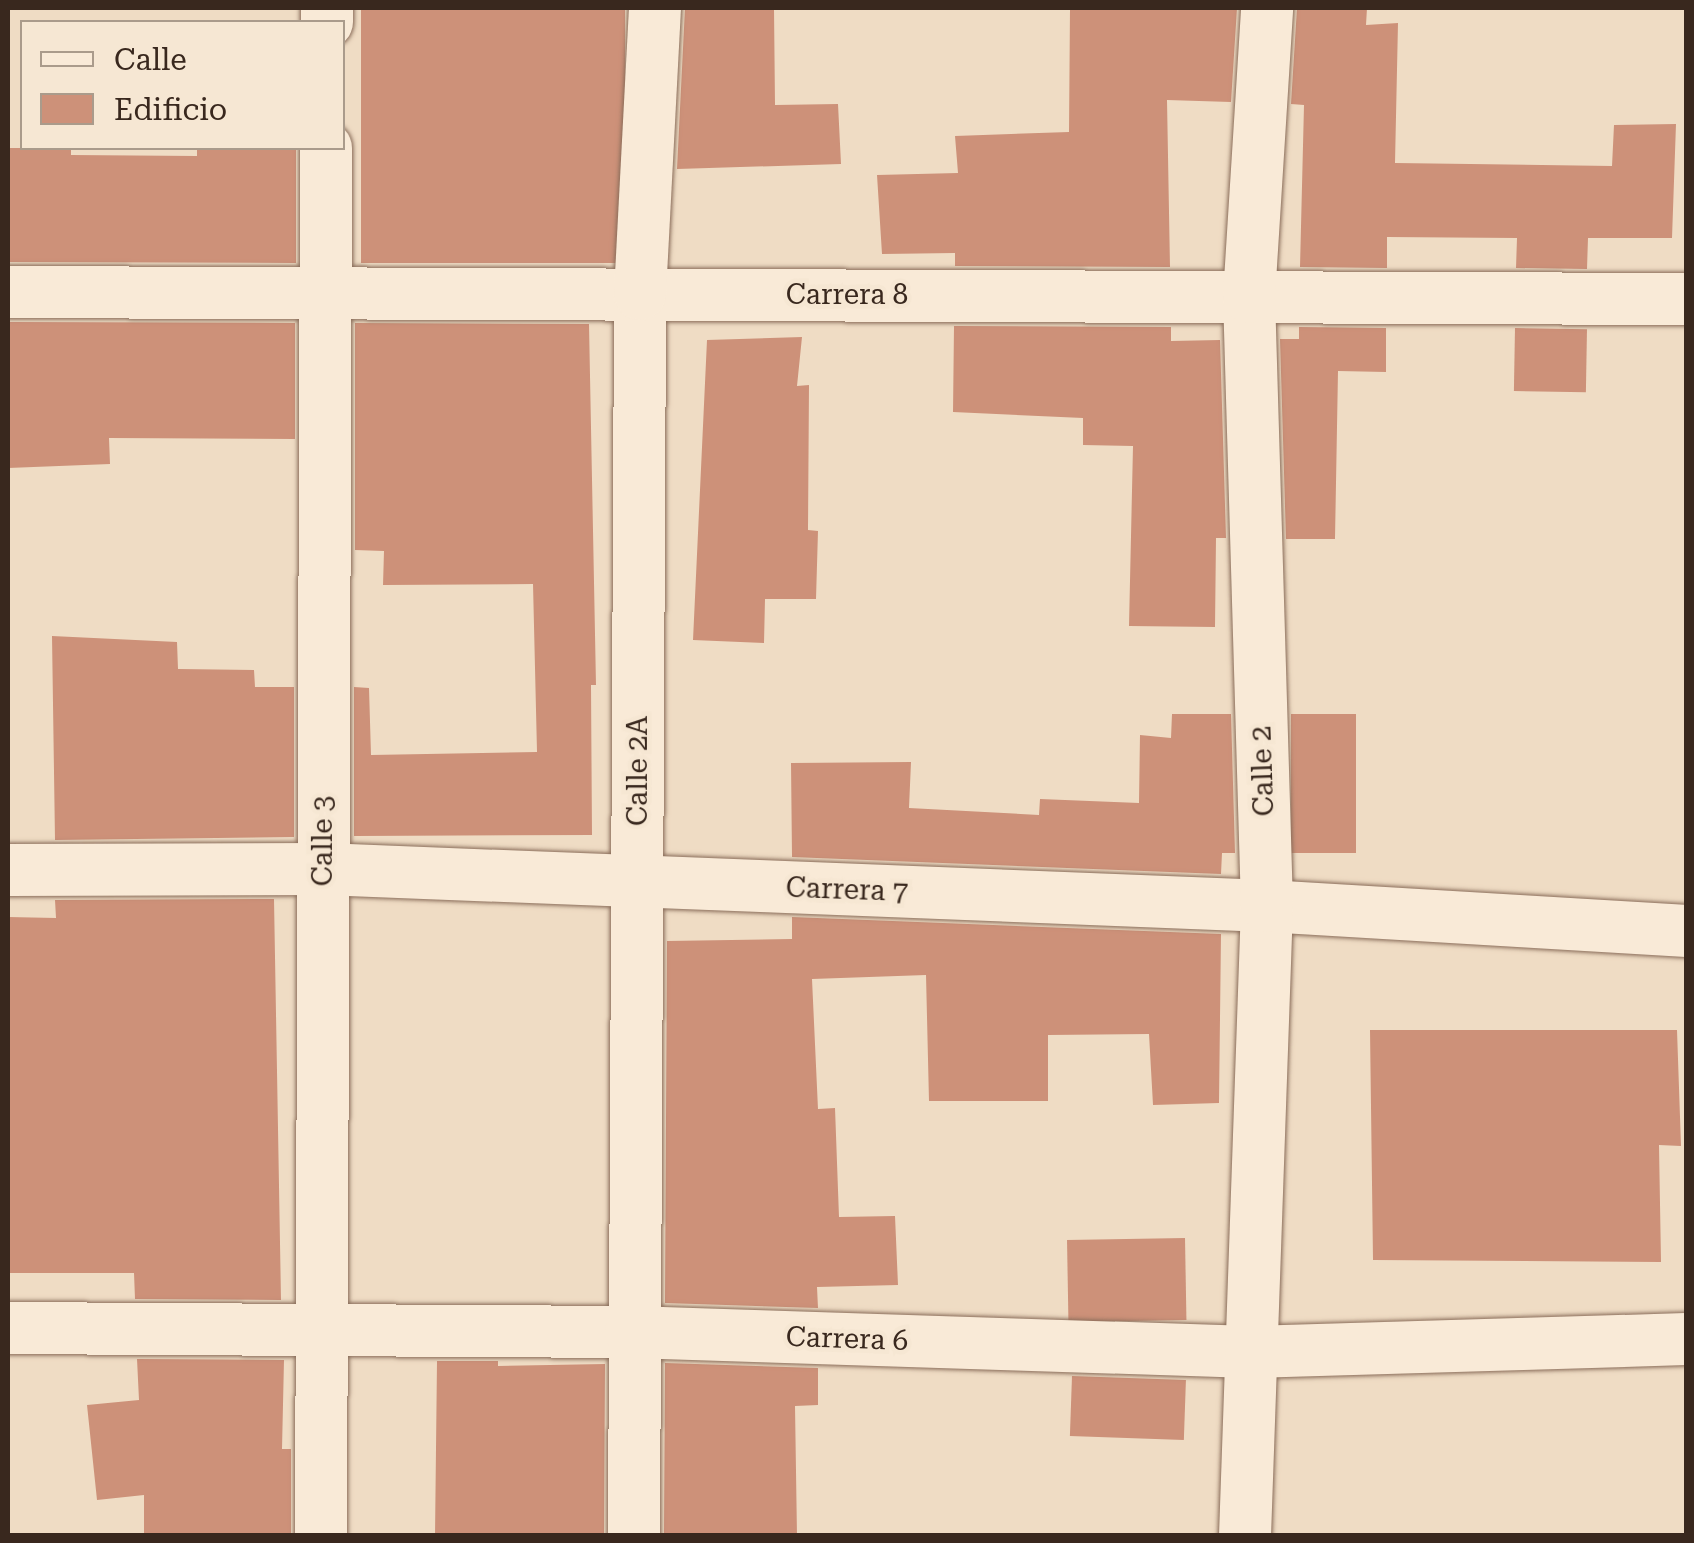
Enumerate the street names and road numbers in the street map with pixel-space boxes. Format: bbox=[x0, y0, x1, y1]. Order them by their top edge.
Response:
street label: Carrera 8 bbox=[786, 278, 908, 312]
street label: Calle 2A bbox=[621, 716, 655, 826]
street label: Calle 2 bbox=[1245, 725, 1281, 817]
street label: Calle 3 bbox=[306, 796, 340, 886]
street label: Carrera 7 bbox=[785, 871, 909, 909]
street label: Carrera 6 bbox=[785, 1320, 909, 1358]

